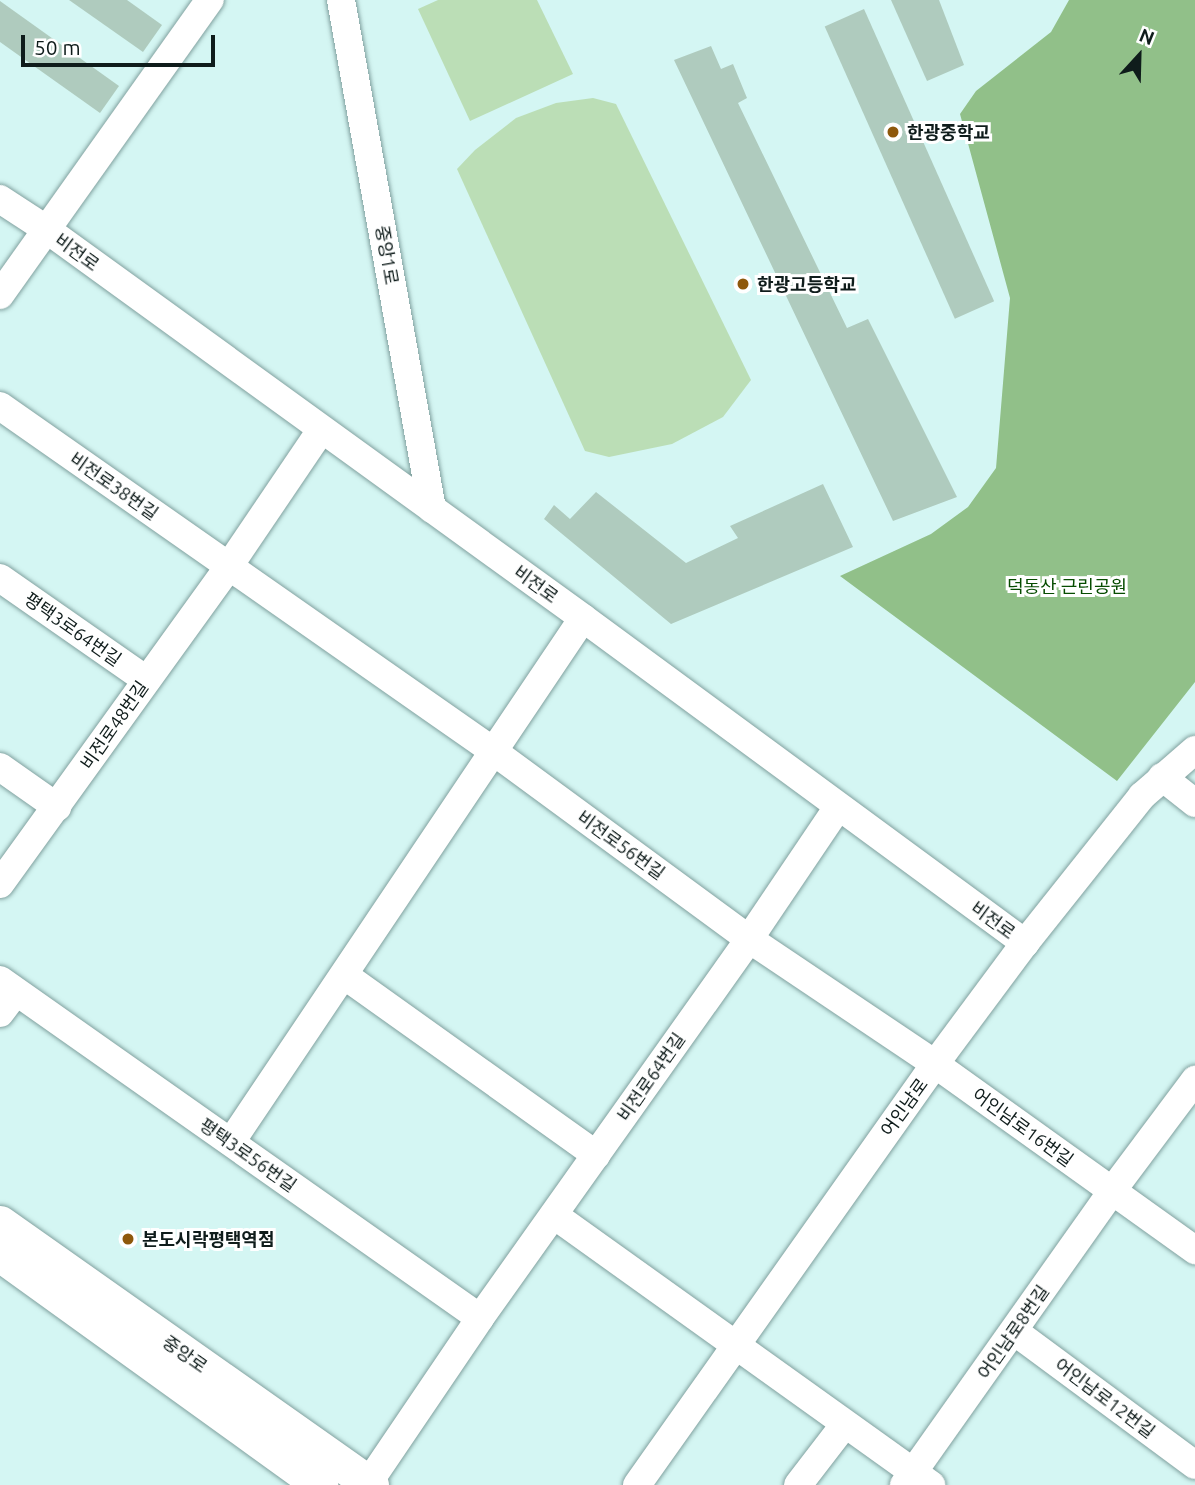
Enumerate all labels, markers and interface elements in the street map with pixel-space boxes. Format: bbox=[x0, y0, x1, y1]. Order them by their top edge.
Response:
scale bar bbox=[24, 21, 219, 65]
north arrow bbox=[1104, 21, 1174, 91]
text: N bbox=[1136, 24, 1158, 49]
text: 50 m bbox=[34, 35, 81, 59]
place label: 한광중학교 bbox=[907, 121, 990, 143]
marker: 한광중학교 bbox=[885, 124, 901, 140]
street label: 중앙1로 bbox=[371, 224, 403, 286]
street label: 비전로 bbox=[51, 229, 103, 275]
place label: 한광고등학교 bbox=[757, 273, 856, 295]
marker: 한광고등학교 bbox=[735, 276, 751, 292]
street label: 비전로38번길 bbox=[66, 448, 162, 524]
street label: 비전로 bbox=[510, 561, 562, 607]
park label: 덕동산 근린공원 bbox=[1007, 575, 1127, 597]
street label: 평택3로64번길 bbox=[20, 588, 126, 670]
street label: 비전로48번길 bbox=[76, 677, 152, 773]
street label: 비전로56번길 bbox=[573, 806, 669, 884]
street label: 비전로 bbox=[967, 897, 1019, 943]
street label: 비전로64번길 bbox=[613, 1029, 689, 1125]
street label: 어인남로 bbox=[876, 1074, 932, 1140]
street label: 어인남로16번길 bbox=[968, 1083, 1078, 1171]
street label: 평택3로56번길 bbox=[195, 1114, 301, 1196]
place label: 본도시락평택역점 bbox=[142, 1228, 274, 1250]
marker: 본도시락평택역점 bbox=[120, 1231, 136, 1247]
street label: 어인남로8번길 bbox=[973, 1281, 1053, 1383]
street label: 중앙로 bbox=[158, 1331, 212, 1377]
street label: 어인남로12번길 bbox=[1051, 1353, 1159, 1443]

